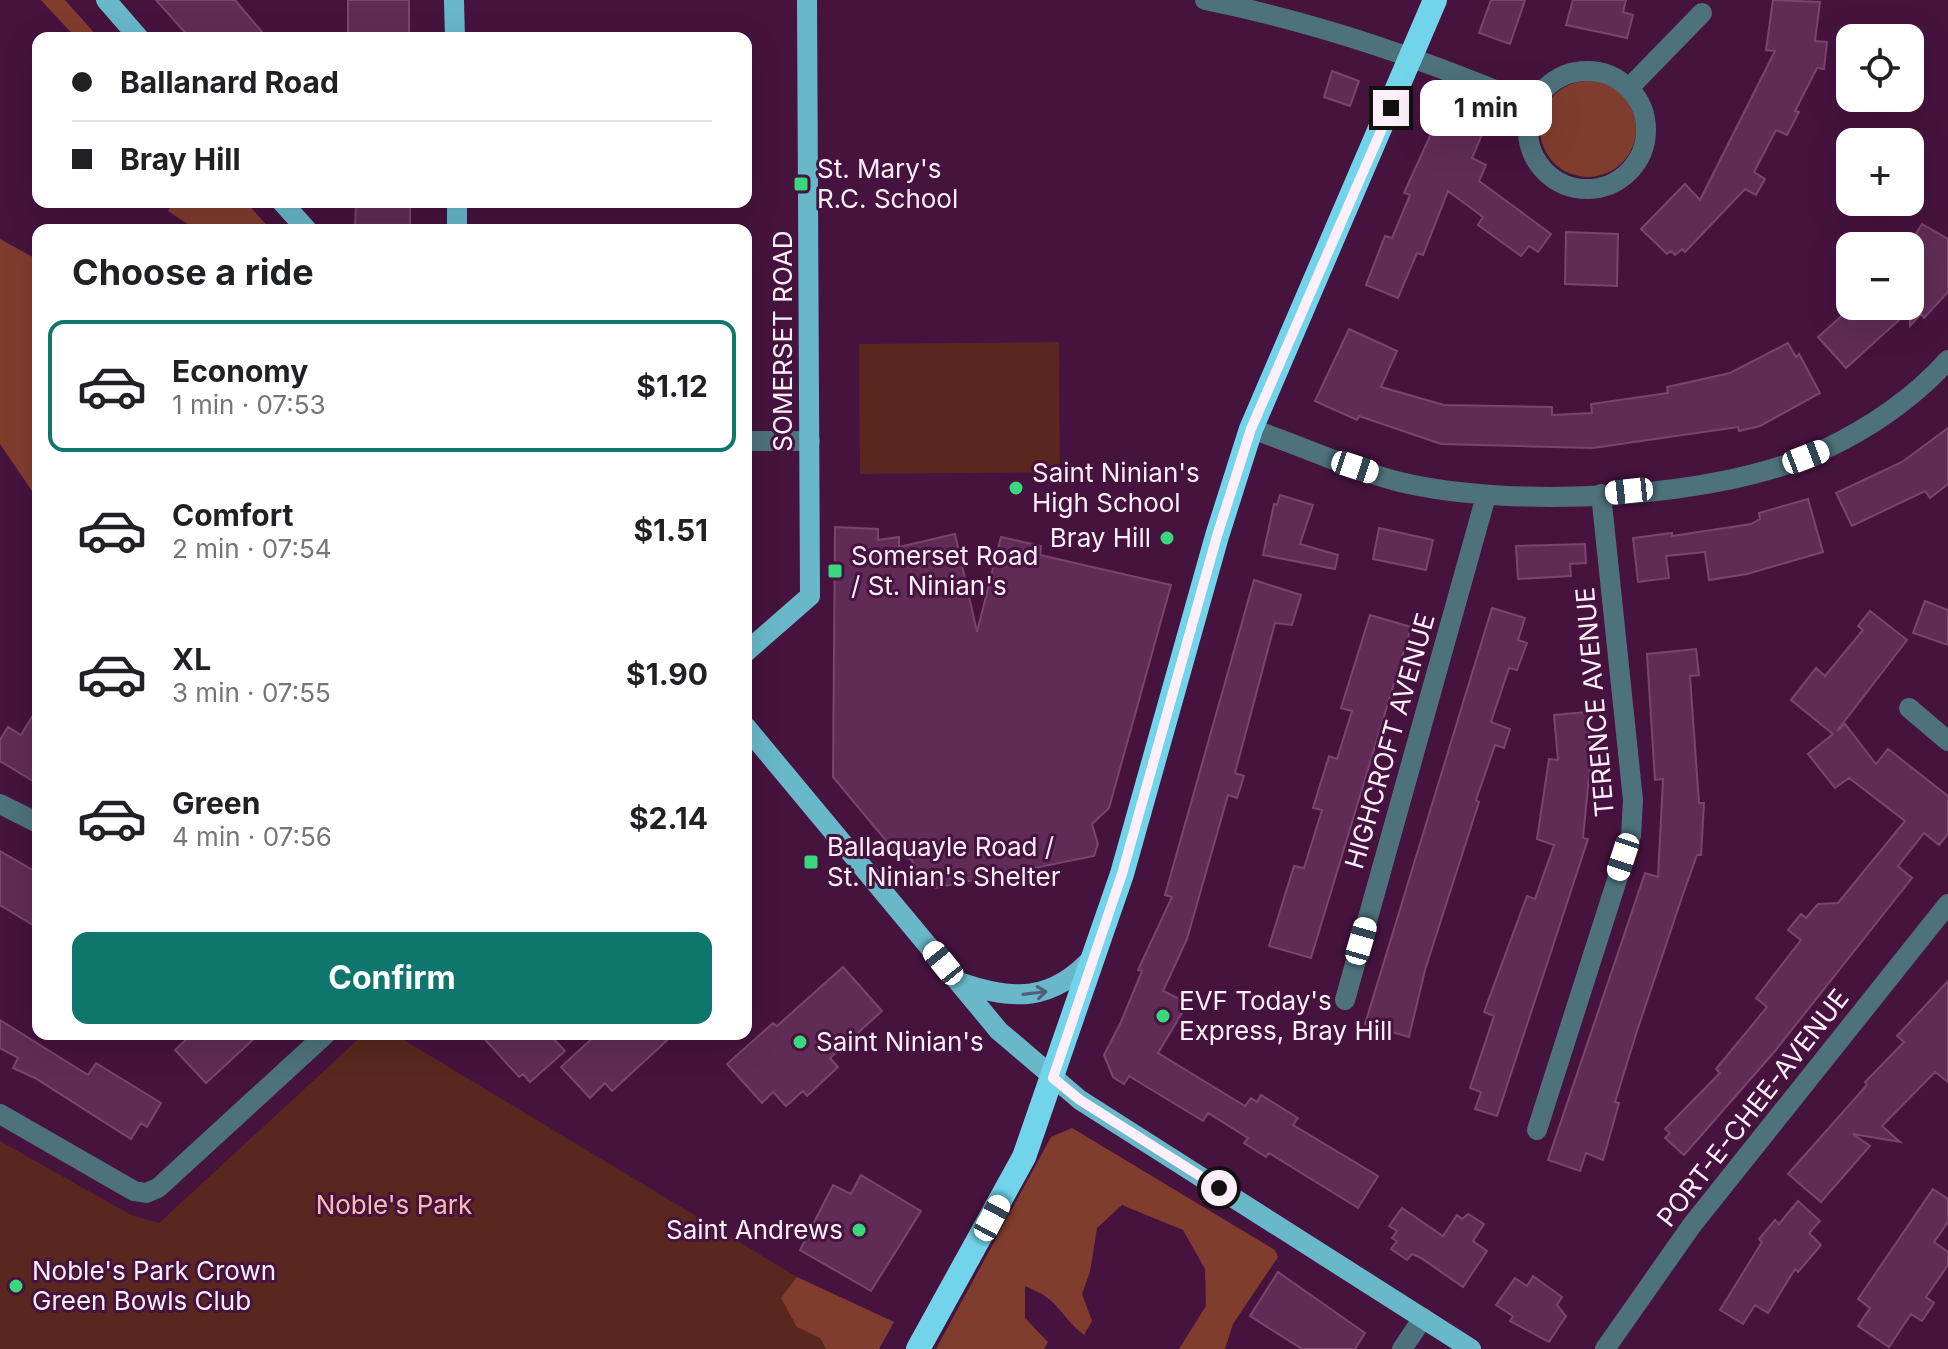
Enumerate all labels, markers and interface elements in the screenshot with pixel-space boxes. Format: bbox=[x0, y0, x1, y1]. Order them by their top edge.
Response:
map controls bbox=[1836, 24, 1924, 320]
button: locate bbox=[1836, 24, 1924, 112]
text: Ballanard Road bbox=[120, 64, 339, 100]
callout: 1 min bbox=[1419, 80, 1551, 136]
route end bbox=[1373, 90, 1409, 126]
text: 1 min bbox=[1454, 92, 1518, 123]
button: + bbox=[1836, 128, 1924, 216]
text: Bray Hill bbox=[120, 141, 241, 177]
place label: St. Mary's R.C. School bbox=[817, 153, 958, 214]
marker: St. Mary's R.C. School bbox=[792, 175, 810, 193]
street label: SOMERSET ROAD bbox=[767, 230, 798, 452]
button: − bbox=[1836, 232, 1924, 320]
text: Choose a ride bbox=[72, 250, 314, 294]
icon: car bbox=[76, 350, 148, 422]
text: Economy bbox=[172, 353, 308, 389]
text: $1.12 bbox=[636, 368, 708, 404]
text: 1 min · 07:53 bbox=[172, 389, 326, 420]
car bbox=[1779, 437, 1833, 477]
car bbox=[1328, 448, 1382, 486]
place label: Saint Ninian's High School bbox=[1032, 457, 1200, 518]
car bbox=[1604, 477, 1654, 505]
marker: Saint Ninian's High School bbox=[1007, 479, 1025, 497]
icon: car bbox=[76, 494, 148, 566]
text: Comfort bbox=[172, 497, 293, 533]
text: $1.51 bbox=[633, 512, 708, 548]
place label: Bray Hill bbox=[1050, 522, 1151, 553]
marker: Bray Hill bbox=[1158, 529, 1176, 547]
text: 2 min · 07:54 bbox=[172, 533, 332, 564]
place label: Somerset Road / St. Ninian's bbox=[851, 540, 1038, 601]
marker: Somerset Road / St. Ninian's bbox=[826, 562, 844, 580]
street label: TERENCE AVENUE bbox=[1569, 586, 1620, 818]
street label: HIGHCROFT AVENUE bbox=[1338, 610, 1441, 872]
icon: car bbox=[76, 638, 148, 710]
text: XL bbox=[172, 641, 211, 677]
text: $1.90 bbox=[626, 656, 708, 692]
text: 3 min · 07:55 bbox=[172, 677, 331, 708]
icon: car bbox=[76, 782, 148, 854]
text: Green bbox=[172, 785, 260, 821]
text: $2.14 bbox=[629, 800, 708, 836]
text: 4 min · 07:56 bbox=[172, 821, 332, 852]
car bbox=[1604, 830, 1642, 884]
place label: Ballaquayle Road / St. Ninian's Shelter bbox=[827, 831, 1061, 892]
marker: Ballaquayle Road / St. Ninian's Shelter bbox=[802, 853, 820, 871]
car bbox=[1343, 915, 1379, 967]
button: Confirm bbox=[72, 932, 712, 1024]
car bbox=[919, 937, 967, 989]
street label: PORT-E-CHEE-AVENUE bbox=[1650, 983, 1855, 1233]
one-way arrow bbox=[1022, 985, 1047, 1000]
place label: EVF Today's Express, Bray Hill bbox=[1179, 985, 1393, 1046]
marker: EVF Today's Express, Bray Hill bbox=[1154, 1007, 1172, 1025]
place label: Saint Ninian's bbox=[816, 1026, 984, 1057]
marker: Saint Ninian's bbox=[791, 1033, 809, 1051]
route start bbox=[1201, 1170, 1237, 1206]
park label: Noble's Park bbox=[316, 1189, 472, 1220]
car bbox=[970, 1191, 1014, 1245]
place label: Saint Andrews bbox=[666, 1214, 843, 1245]
marker: Saint Andrews bbox=[850, 1221, 868, 1239]
place label: Noble's Park Crown Green Bowls Club bbox=[32, 1255, 276, 1316]
marker: Noble's Park Crown Green Bowls Club bbox=[7, 1277, 25, 1295]

